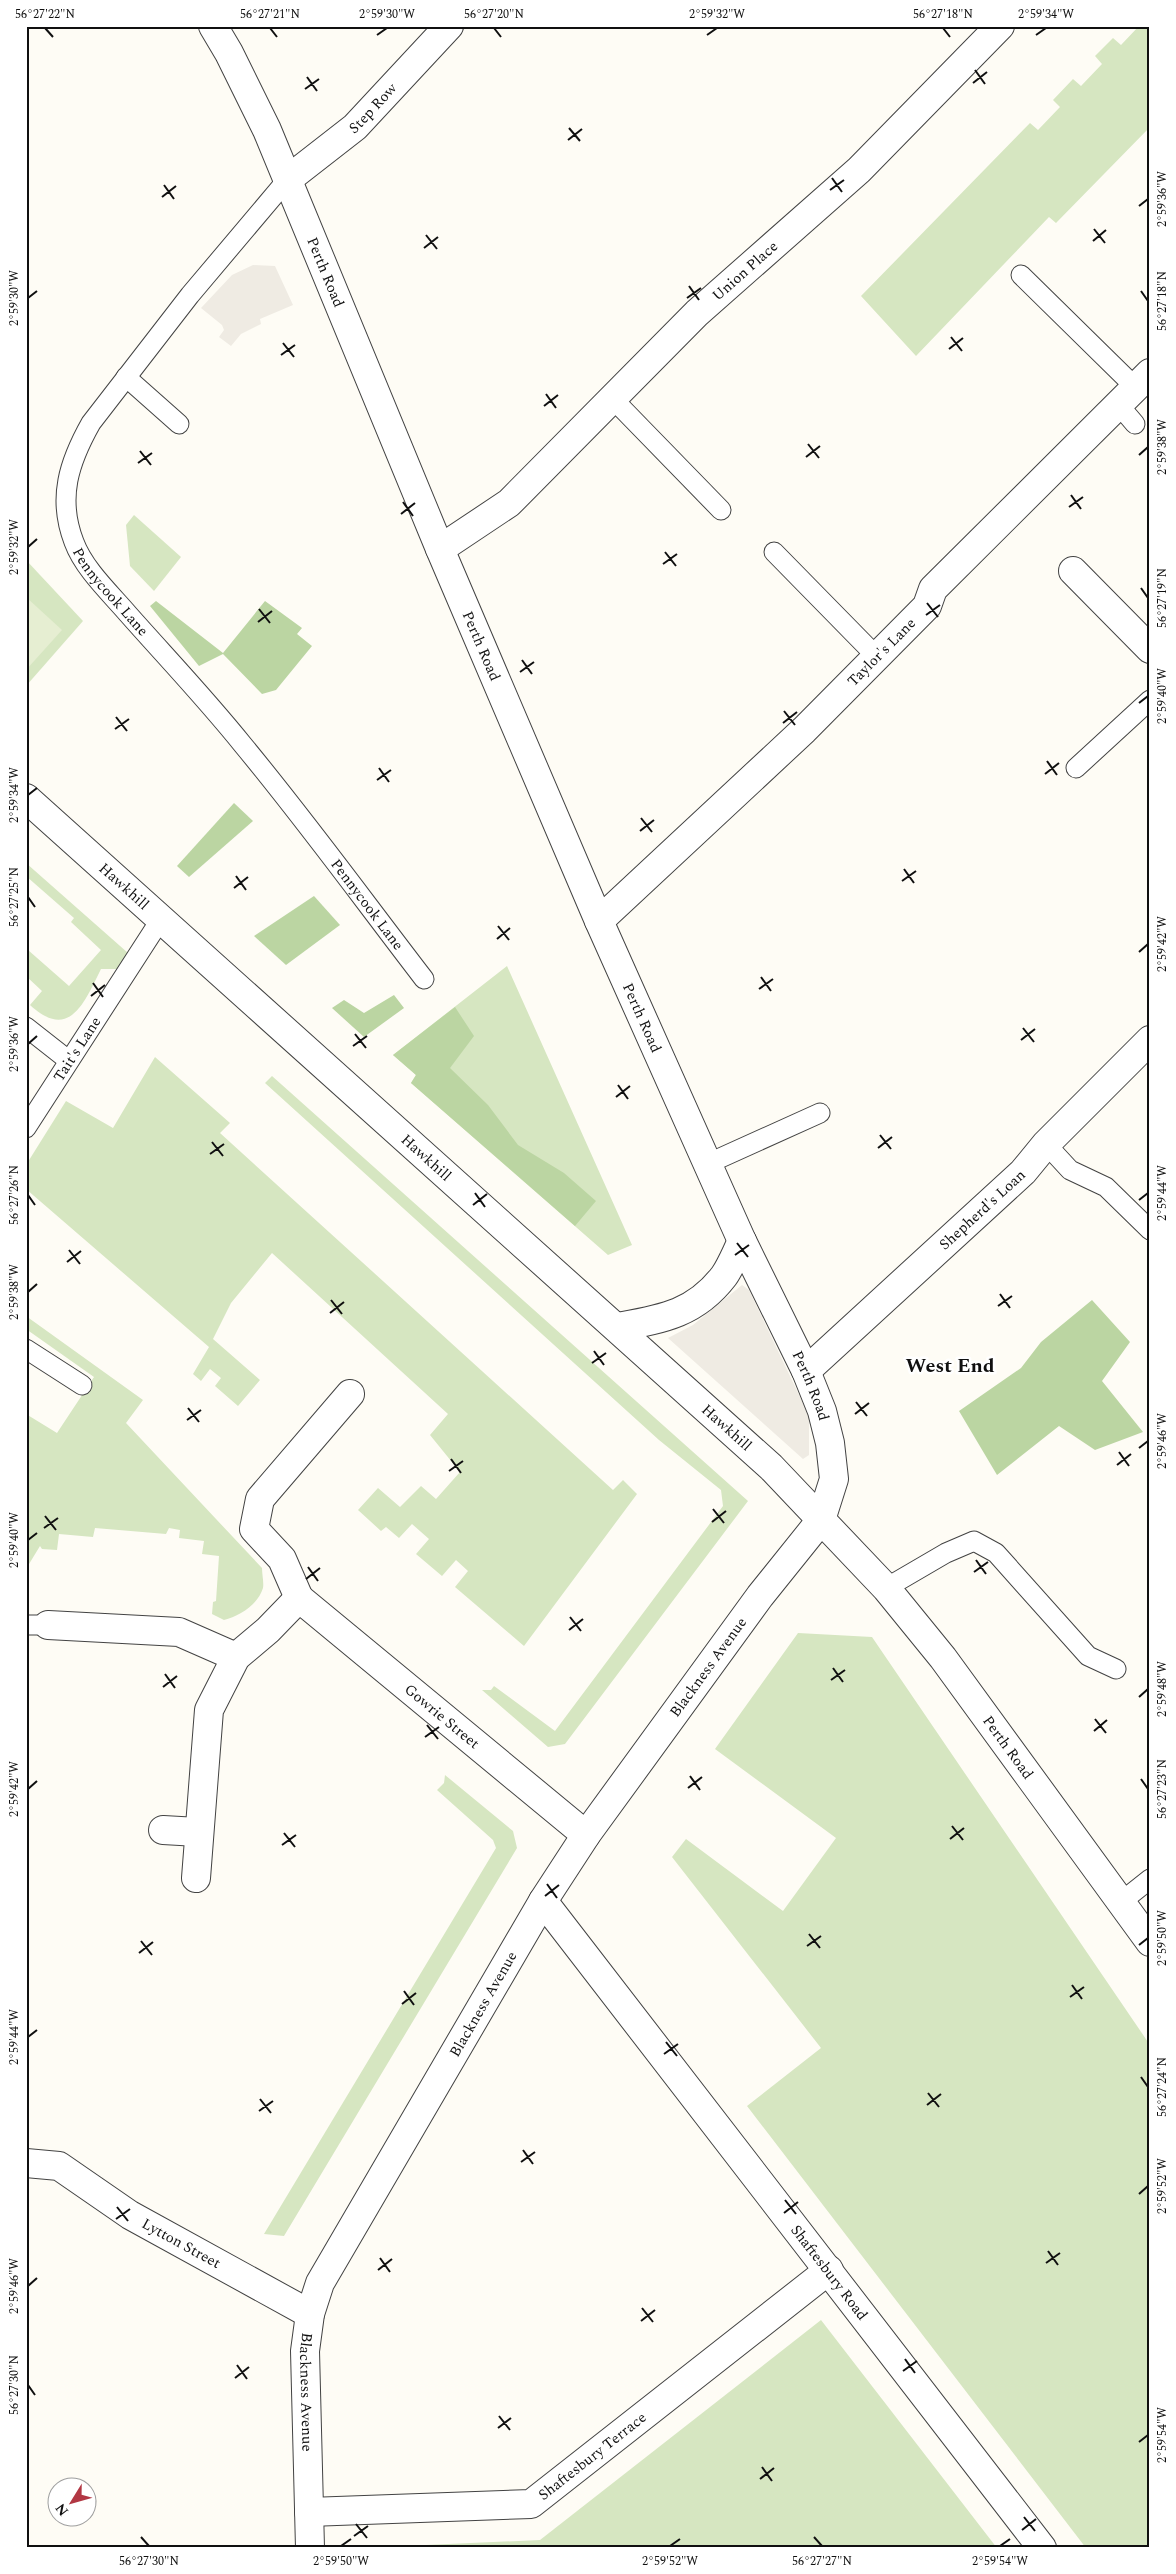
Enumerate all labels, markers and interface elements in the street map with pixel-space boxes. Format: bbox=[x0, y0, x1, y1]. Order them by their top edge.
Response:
text: 56°27'22"N bbox=[15, 5, 75, 24]
text: 56°27'21"N bbox=[240, 5, 300, 24]
text: 2°59'30"W bbox=[359, 5, 415, 24]
text: 56°27'20"N bbox=[464, 5, 524, 24]
text: 2°59'32"W bbox=[689, 5, 745, 24]
text: 56°27'18"N bbox=[913, 5, 973, 24]
text: 2°59'34"W bbox=[1018, 5, 1074, 24]
street label: Step Row bbox=[344, 77, 403, 140]
text: 2°59'36"W bbox=[1153, 171, 1172, 227]
street label: Perth Road bbox=[300, 234, 350, 311]
street label: Union Place bbox=[707, 236, 783, 307]
text: 2°59'30"W bbox=[5, 270, 24, 326]
text: 56°27'18"N bbox=[1153, 271, 1172, 331]
text: 2°59'38"W bbox=[1153, 419, 1172, 475]
text: 2°59'32"W bbox=[5, 519, 24, 575]
street label: Pennycook Lane bbox=[66, 543, 154, 642]
text: 56°27'19"N bbox=[1153, 568, 1172, 628]
street label: Perth Road bbox=[456, 608, 506, 685]
street label: Taylor's Lane bbox=[842, 613, 921, 692]
text: 2°59'40"W bbox=[1153, 668, 1172, 724]
text: 2°59'34"W bbox=[5, 767, 24, 823]
street label: Pennycook Lane bbox=[325, 854, 409, 955]
street label: Hawkhill bbox=[93, 858, 154, 916]
text: 56°27'25"N bbox=[5, 867, 24, 927]
text: 2°59'42"W bbox=[1153, 916, 1172, 972]
street label: Perth Road bbox=[616, 979, 667, 1056]
street label: Tait's Lane bbox=[48, 1012, 107, 1087]
text: 2°59'36"W bbox=[5, 1016, 24, 1072]
street label: Hawkhill bbox=[395, 1129, 456, 1187]
street label: Shepherd's Loan bbox=[934, 1164, 1031, 1256]
text: 56°27'26"N bbox=[5, 1165, 24, 1225]
text: 2°59'44"W bbox=[1153, 1165, 1172, 1221]
text: 2°59'38"W bbox=[5, 1264, 24, 1320]
street label: Perth Road bbox=[786, 1347, 835, 1423]
district label: West End bbox=[905, 1351, 995, 1381]
street label: Hawkhill bbox=[696, 1399, 757, 1457]
text: 2°59'46"W bbox=[1153, 1413, 1172, 1469]
text: 2°59'40"W bbox=[5, 1512, 24, 1568]
street label: Blackness Avenue bbox=[664, 1612, 753, 1722]
text: 2°59'48"W bbox=[1153, 1661, 1172, 1717]
street label: Gowrie Street bbox=[399, 1678, 485, 1755]
street label: Perth Road bbox=[977, 1711, 1039, 1784]
text: 56°27'23"N bbox=[1153, 1759, 1172, 1819]
text: 2°59'42"W bbox=[5, 1761, 24, 1817]
text: 2°59'50"W bbox=[1153, 1910, 1172, 1966]
street label: Blackness Avenue bbox=[444, 1947, 523, 2062]
text: 2°59'44"W bbox=[5, 2009, 24, 2065]
text: 56°27'24"N bbox=[1153, 2057, 1172, 2117]
text: 2°59'52"W bbox=[1153, 2158, 1172, 2214]
street label: Lytton Street bbox=[137, 2213, 225, 2275]
street label: Shaftesbury Road bbox=[785, 2220, 873, 2325]
text: 2°59'46"W bbox=[5, 2258, 24, 2314]
street label: Blackness Avenue bbox=[293, 2331, 319, 2452]
text: 56°27'30"N bbox=[5, 2355, 24, 2415]
street label: Shaftesbury Terrace bbox=[533, 2406, 652, 2506]
text: 2°59'54"W bbox=[1153, 2407, 1172, 2463]
north arrow bbox=[48, 2476, 98, 2526]
text: N bbox=[50, 2499, 74, 2520]
text: 56°27'30"N bbox=[119, 2552, 179, 2571]
text: 2°59'50"W bbox=[313, 2552, 369, 2571]
text: 2°59'52"W bbox=[642, 2552, 698, 2571]
text: 56°27'27"N bbox=[792, 2552, 852, 2571]
text: 2°59'54"W bbox=[972, 2552, 1028, 2571]

